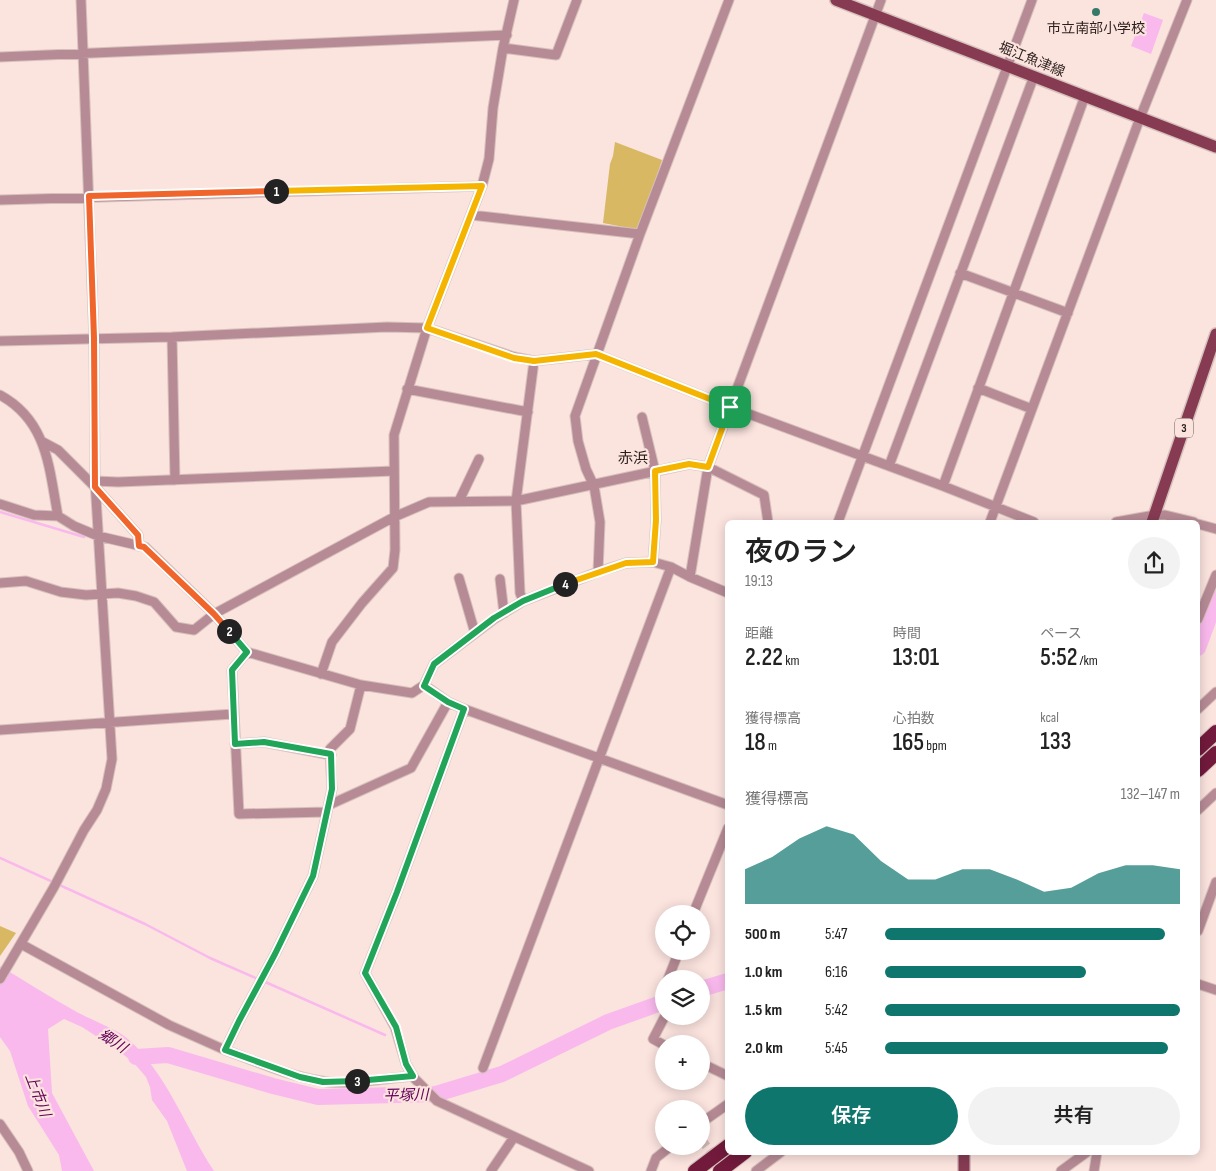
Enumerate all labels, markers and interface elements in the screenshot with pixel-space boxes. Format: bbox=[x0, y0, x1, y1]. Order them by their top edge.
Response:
marker: 市立南部小学校 bbox=[1090, 6, 1102, 18]
place label: 市立南部小学校 bbox=[1047, 20, 1145, 37]
street label: 堀江魚津線 bbox=[996, 38, 1067, 80]
pin: 1 bbox=[264, 178, 288, 204]
text: 1 bbox=[274, 183, 279, 200]
pin bbox=[709, 386, 751, 428]
icon: arrive bbox=[716, 393, 744, 421]
road number: 3 bbox=[1175, 418, 1193, 438]
district label: 赤浜 bbox=[618, 449, 648, 468]
text: 夜のラン bbox=[745, 536, 857, 569]
button: share bbox=[1128, 537, 1180, 589]
pin: 4 bbox=[552, 572, 578, 596]
text: 19:13 bbox=[745, 572, 773, 591]
text: 4 bbox=[562, 576, 569, 593]
pin: 2 bbox=[216, 618, 242, 644]
text: 2 bbox=[226, 623, 233, 640]
text: 距離 bbox=[745, 625, 773, 642]
text: 時間 bbox=[893, 625, 921, 642]
text: ペース bbox=[1040, 625, 1082, 642]
text: 2.22 bbox=[745, 642, 783, 673]
text: 13:01 bbox=[893, 642, 939, 673]
text: 5:52 bbox=[1040, 642, 1077, 673]
text: km bbox=[783, 652, 800, 669]
text: /km bbox=[1077, 652, 1098, 669]
text: kcal bbox=[1040, 709, 1059, 726]
text: 獲得標高 bbox=[745, 710, 801, 727]
text: 心拍数 bbox=[893, 710, 935, 727]
text: 133 bbox=[1040, 726, 1072, 757]
text: 18 bbox=[745, 727, 766, 758]
text: 165 bbox=[893, 727, 924, 758]
text: m bbox=[766, 737, 777, 754]
text: bpm bbox=[924, 737, 947, 754]
text: 132–147 m bbox=[1121, 785, 1180, 804]
text: 獲得標高 bbox=[745, 790, 809, 809]
map controls bbox=[655, 905, 710, 1155]
button: locate bbox=[655, 905, 710, 960]
text: 500 m bbox=[745, 925, 780, 944]
text: 5:47 bbox=[825, 925, 847, 944]
text: 1.0 km bbox=[745, 963, 782, 982]
text: 6:16 bbox=[825, 963, 848, 982]
button: layers bbox=[655, 970, 710, 1025]
text: 1.5 km bbox=[745, 1001, 782, 1020]
text: 5:42 bbox=[825, 1001, 848, 1020]
water label: 郷川 bbox=[95, 1025, 132, 1059]
button: + bbox=[655, 1035, 710, 1090]
text: 2.0 km bbox=[745, 1039, 783, 1058]
text: 5:45 bbox=[825, 1039, 848, 1058]
pin: 3 bbox=[344, 1068, 370, 1094]
water label: 上市川 bbox=[21, 1071, 55, 1121]
text: 3 bbox=[354, 1073, 361, 1090]
water label: 平塚川 bbox=[383, 1086, 431, 1105]
button: 保存 bbox=[745, 1087, 958, 1145]
button: 共有 bbox=[968, 1087, 1180, 1145]
button: − bbox=[655, 1100, 710, 1155]

